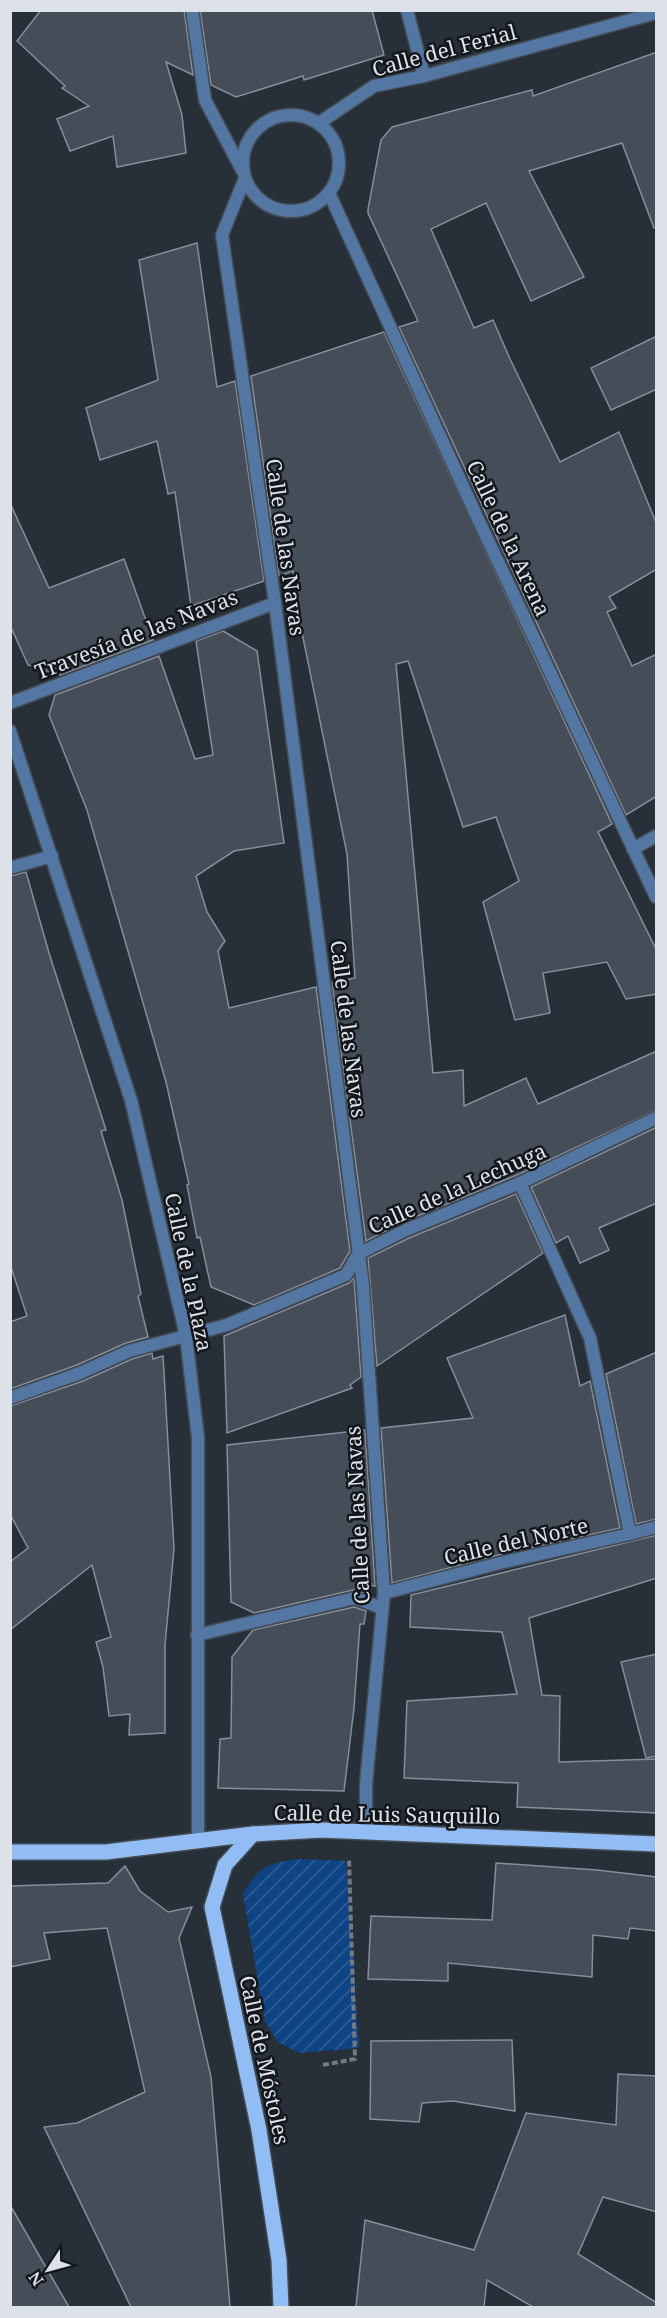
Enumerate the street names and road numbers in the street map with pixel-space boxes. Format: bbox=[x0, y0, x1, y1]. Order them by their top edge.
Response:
street label: Calle del Ferial bbox=[369, 17, 520, 83]
street label: Calle de la Arena bbox=[461, 455, 557, 621]
street label: Calle de las Navas bbox=[260, 457, 312, 637]
street label: Travesía de las Navas bbox=[31, 582, 241, 686]
street label: Calle de las Navas bbox=[324, 939, 374, 1119]
street label: Calle de la Lechuga bbox=[363, 1136, 551, 1240]
street label: Calle de la Plaza bbox=[159, 1190, 219, 1354]
street label: Calle de las Navas bbox=[338, 1425, 376, 1605]
street label: Calle del Norte bbox=[441, 1511, 591, 1571]
street label: Calle de Luis Sauquillo bbox=[273, 1798, 501, 1830]
street label: Calle de Móstoles bbox=[233, 1973, 297, 2147]

